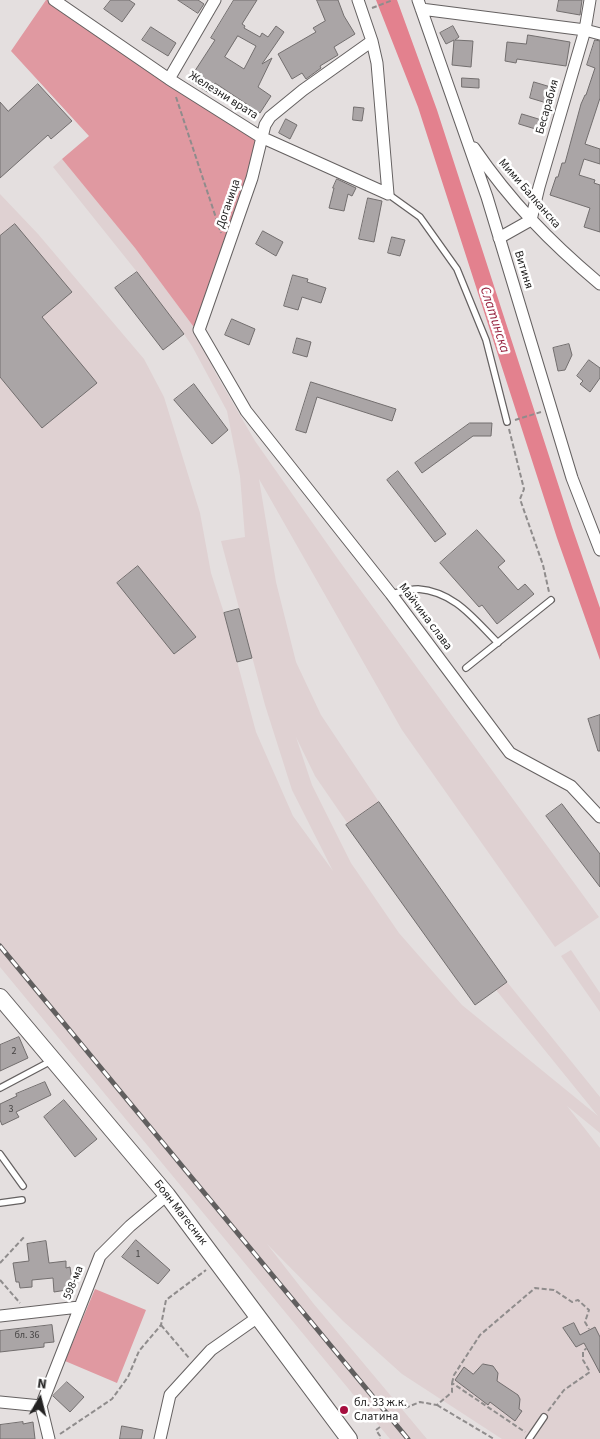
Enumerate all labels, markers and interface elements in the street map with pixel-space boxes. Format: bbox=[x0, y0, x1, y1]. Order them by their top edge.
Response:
street label: Железни врата bbox=[186, 69, 260, 123]
street label: Бесарабия bbox=[533, 78, 563, 136]
street label: Мими Балканска bbox=[495, 156, 563, 232]
street label: Доганица bbox=[214, 177, 244, 231]
street label: Витиня bbox=[510, 249, 536, 291]
water label: Слатинска bbox=[475, 285, 513, 355]
street label: Майчина слава bbox=[395, 581, 455, 653]
house number: 2 bbox=[12, 1046, 16, 1058]
house number: 3 bbox=[9, 1104, 13, 1116]
street label: Боян Магесник bbox=[150, 1178, 210, 1248]
house number: 1 bbox=[136, 1249, 140, 1261]
street label: 598-ма bbox=[61, 1264, 87, 1302]
house number: бл. 36 bbox=[14, 1330, 40, 1342]
north arrow bbox=[15, 1374, 65, 1424]
text: N bbox=[36, 1374, 48, 1395]
place label: бл. 33 ж.к. Слатина bbox=[354, 1396, 407, 1424]
marker: бл. 33 ж.к. Слатина bbox=[338, 1404, 350, 1416]

